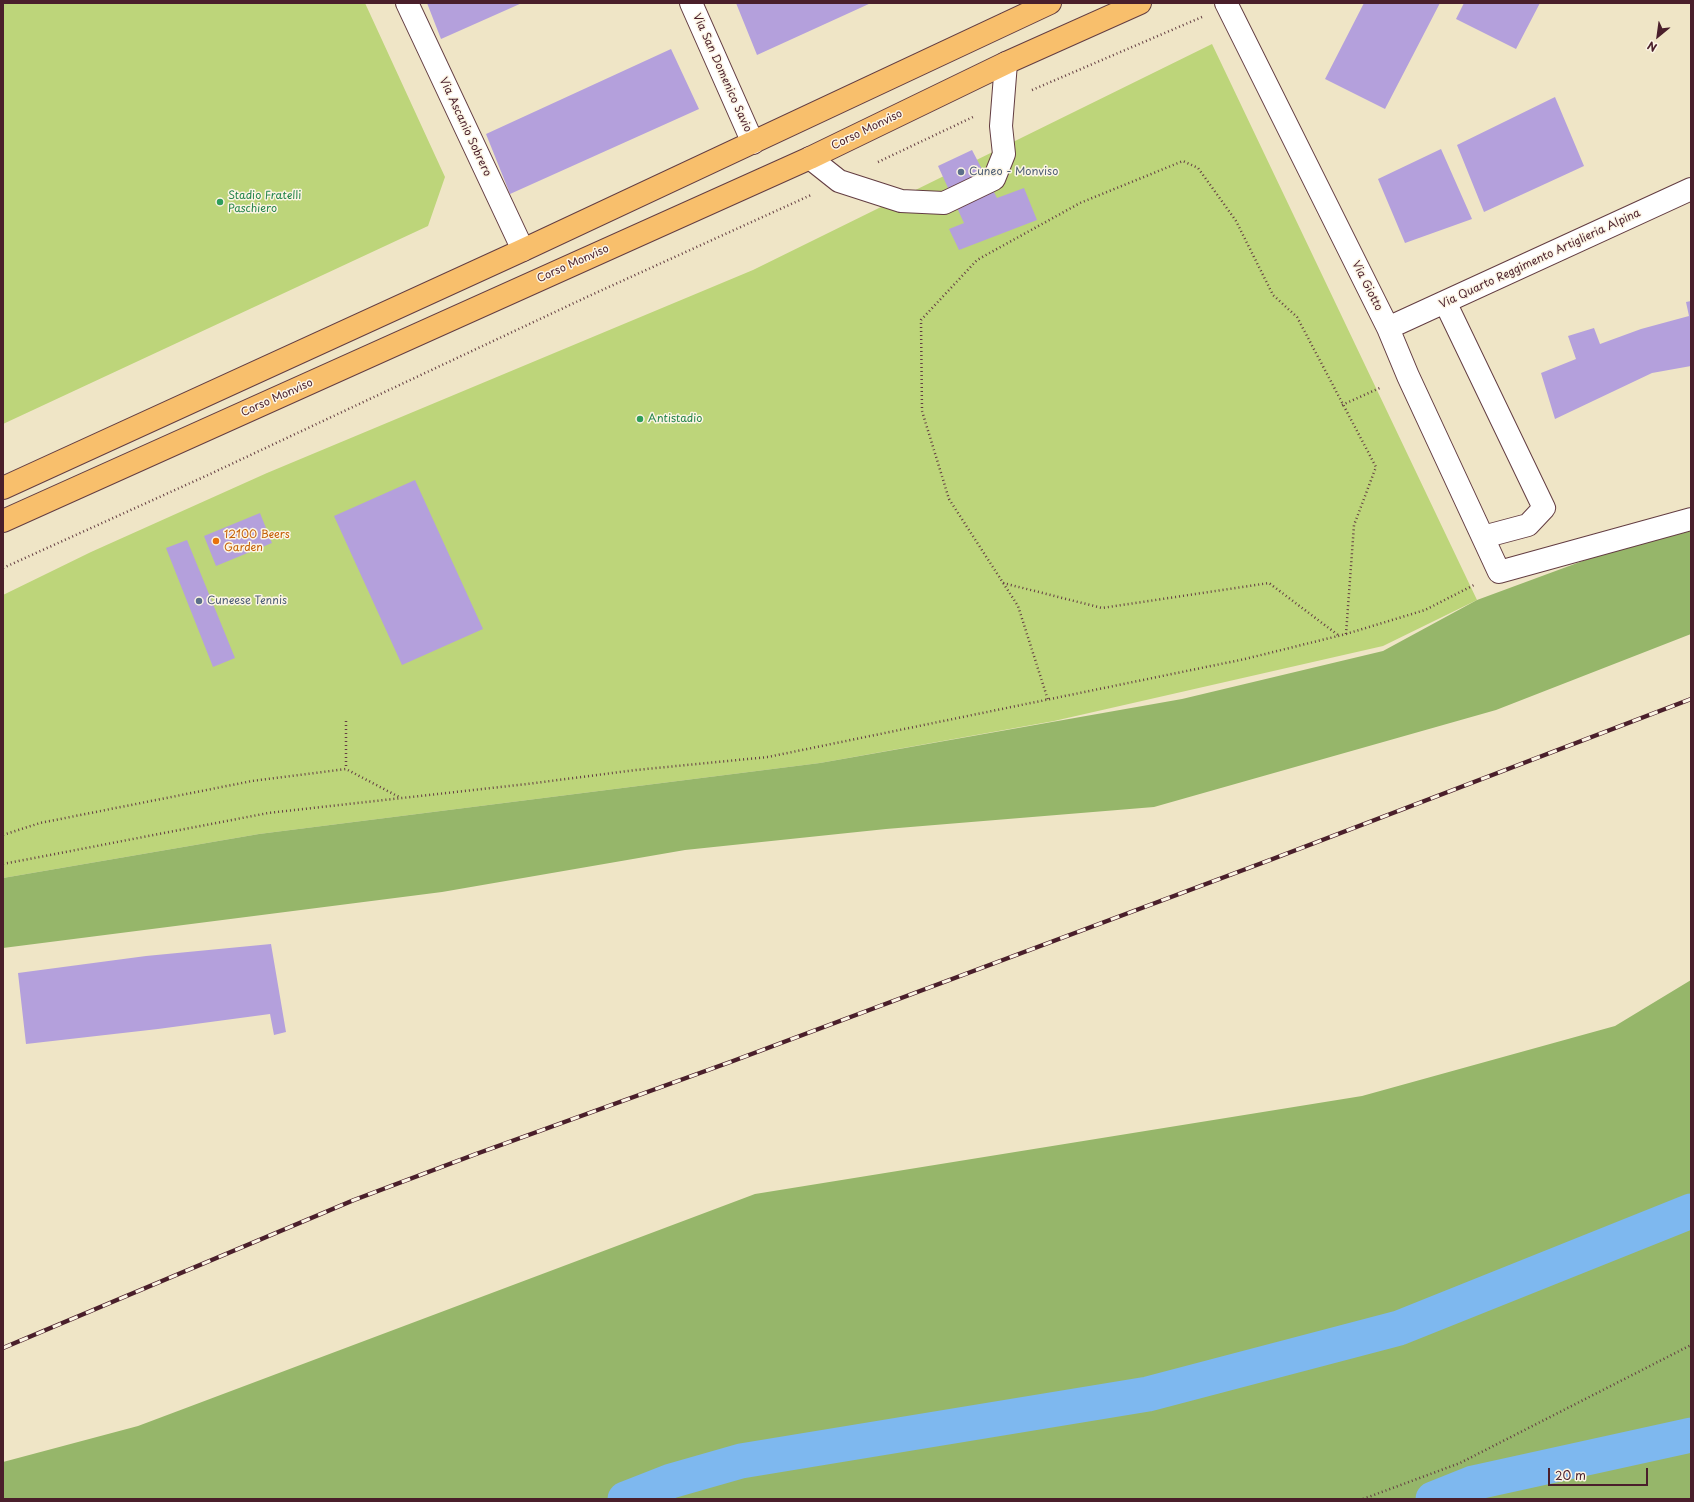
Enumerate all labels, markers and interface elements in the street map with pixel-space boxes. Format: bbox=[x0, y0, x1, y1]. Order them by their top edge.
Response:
street label: Via San Domenico Savio bbox=[690, 12, 754, 134]
north arrow bbox=[1638, 16, 1678, 56]
text: N bbox=[1644, 37, 1660, 56]
street label: Via Ascanio Sobrero bbox=[436, 76, 494, 178]
street label: Corso Monviso bbox=[829, 107, 905, 153]
place label: Cuneo - Monviso bbox=[969, 165, 1058, 179]
marker: Cuneo - Monviso bbox=[956, 167, 966, 177]
place label: Stadio Fratelli Paschiero bbox=[228, 189, 301, 215]
marker: Stadio Fratelli Paschiero bbox=[215, 197, 225, 207]
street label: Via Quarto Reggimento Artiglieria Alpina bbox=[1437, 207, 1643, 311]
street label: Corso Monviso bbox=[535, 242, 611, 286]
street label: Via Giotto bbox=[1349, 259, 1385, 313]
street label: Corso Monviso bbox=[239, 376, 315, 420]
place label: Antistadio bbox=[648, 412, 702, 426]
marker: Antistadio bbox=[635, 414, 645, 424]
place label: 12100 Beers Garden bbox=[224, 528, 290, 554]
marker: 12100 Beers Garden bbox=[211, 536, 221, 546]
place label: Cuneese Tennis bbox=[207, 594, 287, 608]
marker: Cuneese Tennis bbox=[194, 596, 204, 606]
scale bar bbox=[1550, 1460, 1650, 1486]
text: 20 m bbox=[1555, 1466, 1586, 1484]

